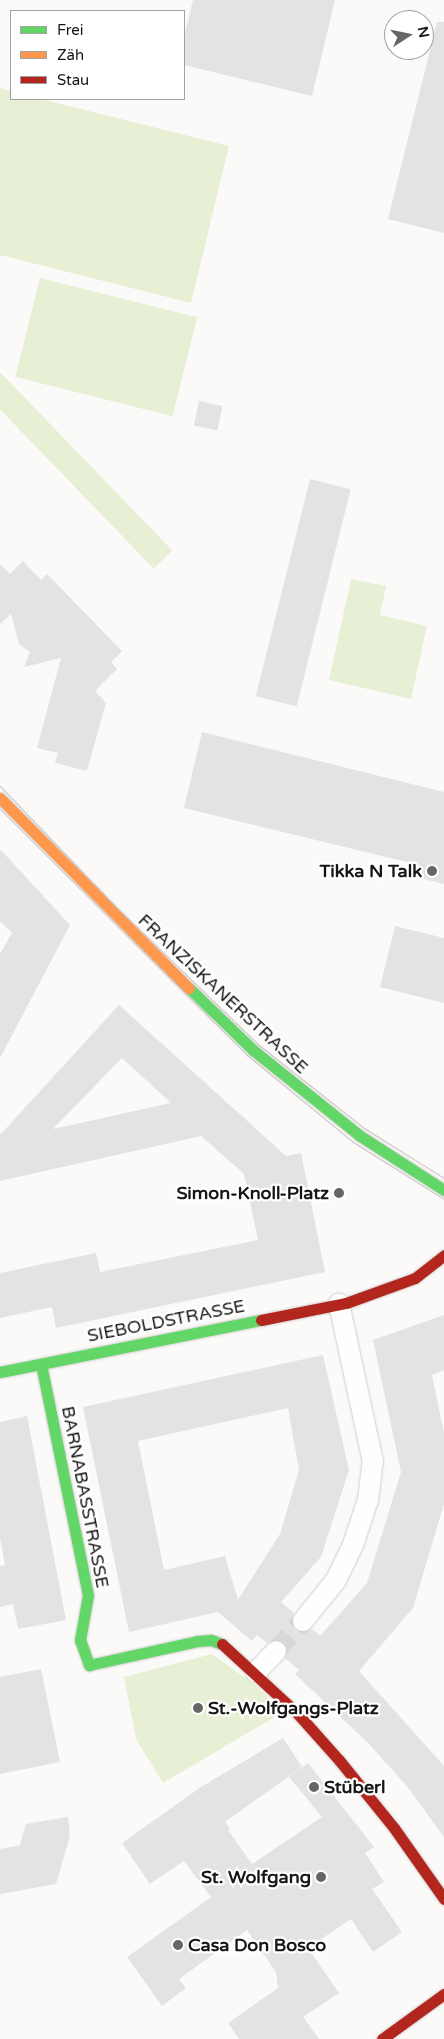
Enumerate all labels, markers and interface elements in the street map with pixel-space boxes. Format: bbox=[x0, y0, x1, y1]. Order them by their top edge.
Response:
legend bbox=[10, 10, 185, 100]
north arrow bbox=[384, 10, 434, 60]
text: Frei bbox=[57, 21, 83, 39]
text: N bbox=[414, 25, 433, 39]
text: Zäh bbox=[57, 46, 84, 64]
text: Stau bbox=[57, 71, 89, 89]
place label: Tikka N Talk bbox=[319, 860, 422, 882]
marker: Tikka N Talk bbox=[426, 865, 438, 877]
street label: FRANZISKANERSTRASSE bbox=[134, 910, 312, 1078]
place label: Simon-Knoll-Platz bbox=[176, 1182, 329, 1204]
marker: Simon-Knoll-Platz bbox=[333, 1187, 345, 1199]
street label: SIEBOLDSTRASSE bbox=[85, 1295, 247, 1347]
street label: BARNABASSTRASSE bbox=[57, 1404, 113, 1590]
place label: St.-Wolfgangs-Platz bbox=[208, 1697, 379, 1719]
marker: St.-Wolfgangs-Platz bbox=[192, 1702, 204, 1714]
place label: Stüberl bbox=[324, 1776, 385, 1798]
marker: Stüberl bbox=[308, 1781, 320, 1793]
place label: St. Wolfgang bbox=[201, 1866, 311, 1888]
marker: St. Wolfgang bbox=[315, 1871, 327, 1883]
place label: Casa Don Bosco bbox=[188, 1934, 326, 1956]
marker: Casa Don Bosco bbox=[172, 1939, 184, 1951]

